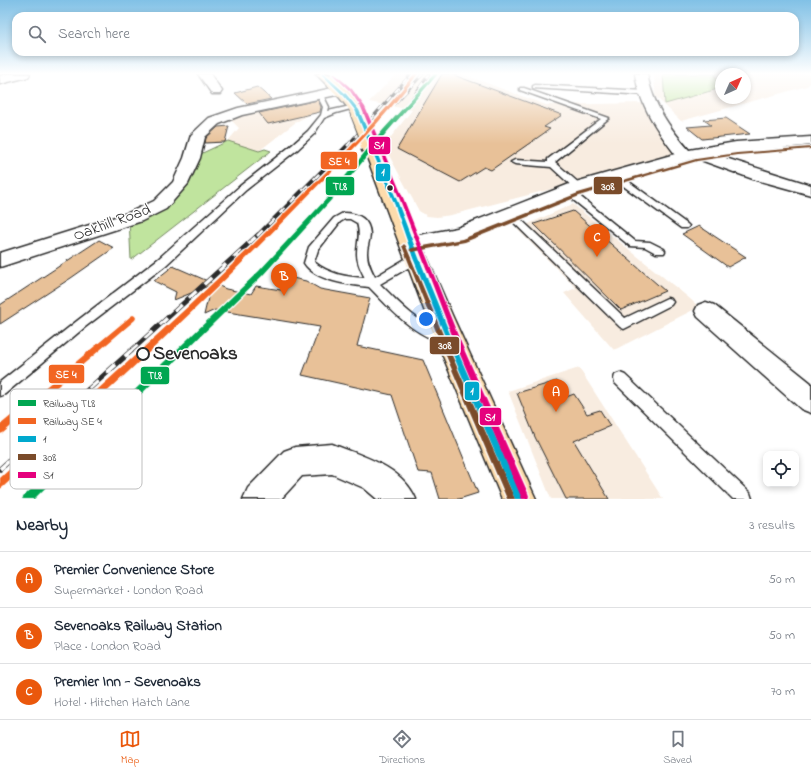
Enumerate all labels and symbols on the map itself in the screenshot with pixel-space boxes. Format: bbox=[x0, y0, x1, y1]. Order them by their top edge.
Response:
north arrow bbox=[715, 68, 751, 104]
line badge: S1 bbox=[368, 136, 391, 155]
text: S1 bbox=[374, 138, 385, 154]
line badge: SE 4 bbox=[320, 151, 358, 170]
text: SE 4 bbox=[328, 154, 350, 170]
line badge: 1 bbox=[375, 163, 391, 182]
text: 1 bbox=[381, 165, 385, 181]
line badge: TL8 bbox=[325, 176, 355, 196]
line badge: 308 bbox=[593, 176, 623, 195]
text: TL8 bbox=[333, 179, 348, 195]
text: 308 bbox=[600, 179, 616, 195]
unlabelled marker bbox=[385, 183, 395, 193]
street label: Oakhill Road bbox=[70, 198, 154, 248]
pin: C bbox=[584, 224, 610, 257]
pin: B bbox=[271, 263, 297, 296]
your location bbox=[416, 309, 436, 329]
line badge: 308 bbox=[429, 336, 460, 355]
text: 308 bbox=[437, 338, 453, 354]
place label: Sevenoaks bbox=[153, 341, 238, 368]
marker: Sevenoaks bbox=[136, 347, 150, 361]
line badge: SE 4 bbox=[48, 364, 85, 384]
line badge: TL8 bbox=[140, 366, 170, 385]
text: SE 4 bbox=[55, 367, 77, 383]
text: TL8 bbox=[148, 368, 163, 384]
pin: A bbox=[543, 379, 569, 412]
line badge: 1 bbox=[464, 381, 480, 401]
text: 1 bbox=[470, 384, 474, 400]
legend bbox=[10, 389, 142, 489]
text: Railway TL8 bbox=[43, 396, 95, 413]
line badge: S1 bbox=[479, 407, 502, 426]
text: S1 bbox=[485, 410, 496, 426]
text: Railway SE 4 bbox=[43, 414, 102, 431]
text: 1 bbox=[43, 432, 47, 448]
text: 308 bbox=[43, 450, 56, 466]
text: S1 bbox=[43, 468, 54, 484]

